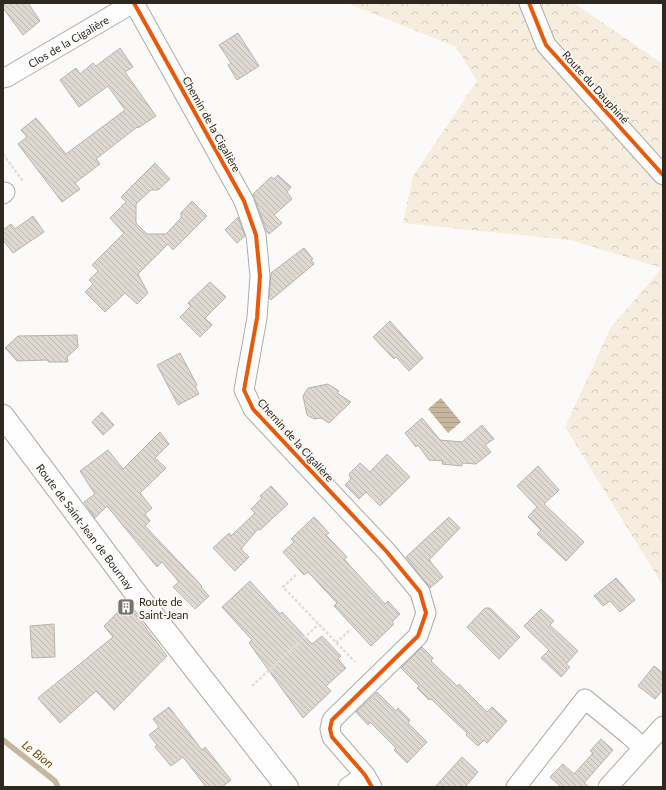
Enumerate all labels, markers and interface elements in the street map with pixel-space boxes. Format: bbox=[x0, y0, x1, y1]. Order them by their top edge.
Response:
street label: Clos de la Cigalière bbox=[25, 12, 111, 70]
street label: Route du Dauphiné bbox=[560, 48, 632, 126]
street label: Chemin de la Cigalière bbox=[180, 74, 244, 174]
street label: Chemin de la Cigalière bbox=[255, 396, 337, 484]
street label: Route de Saint-Jean de Bournay bbox=[34, 461, 137, 592]
place label: Route de Saint-Jean bbox=[139, 595, 188, 621]
building icon: Route de Saint-Jean bbox=[116, 597, 136, 617]
water label: Le Bion bbox=[19, 737, 57, 771]

